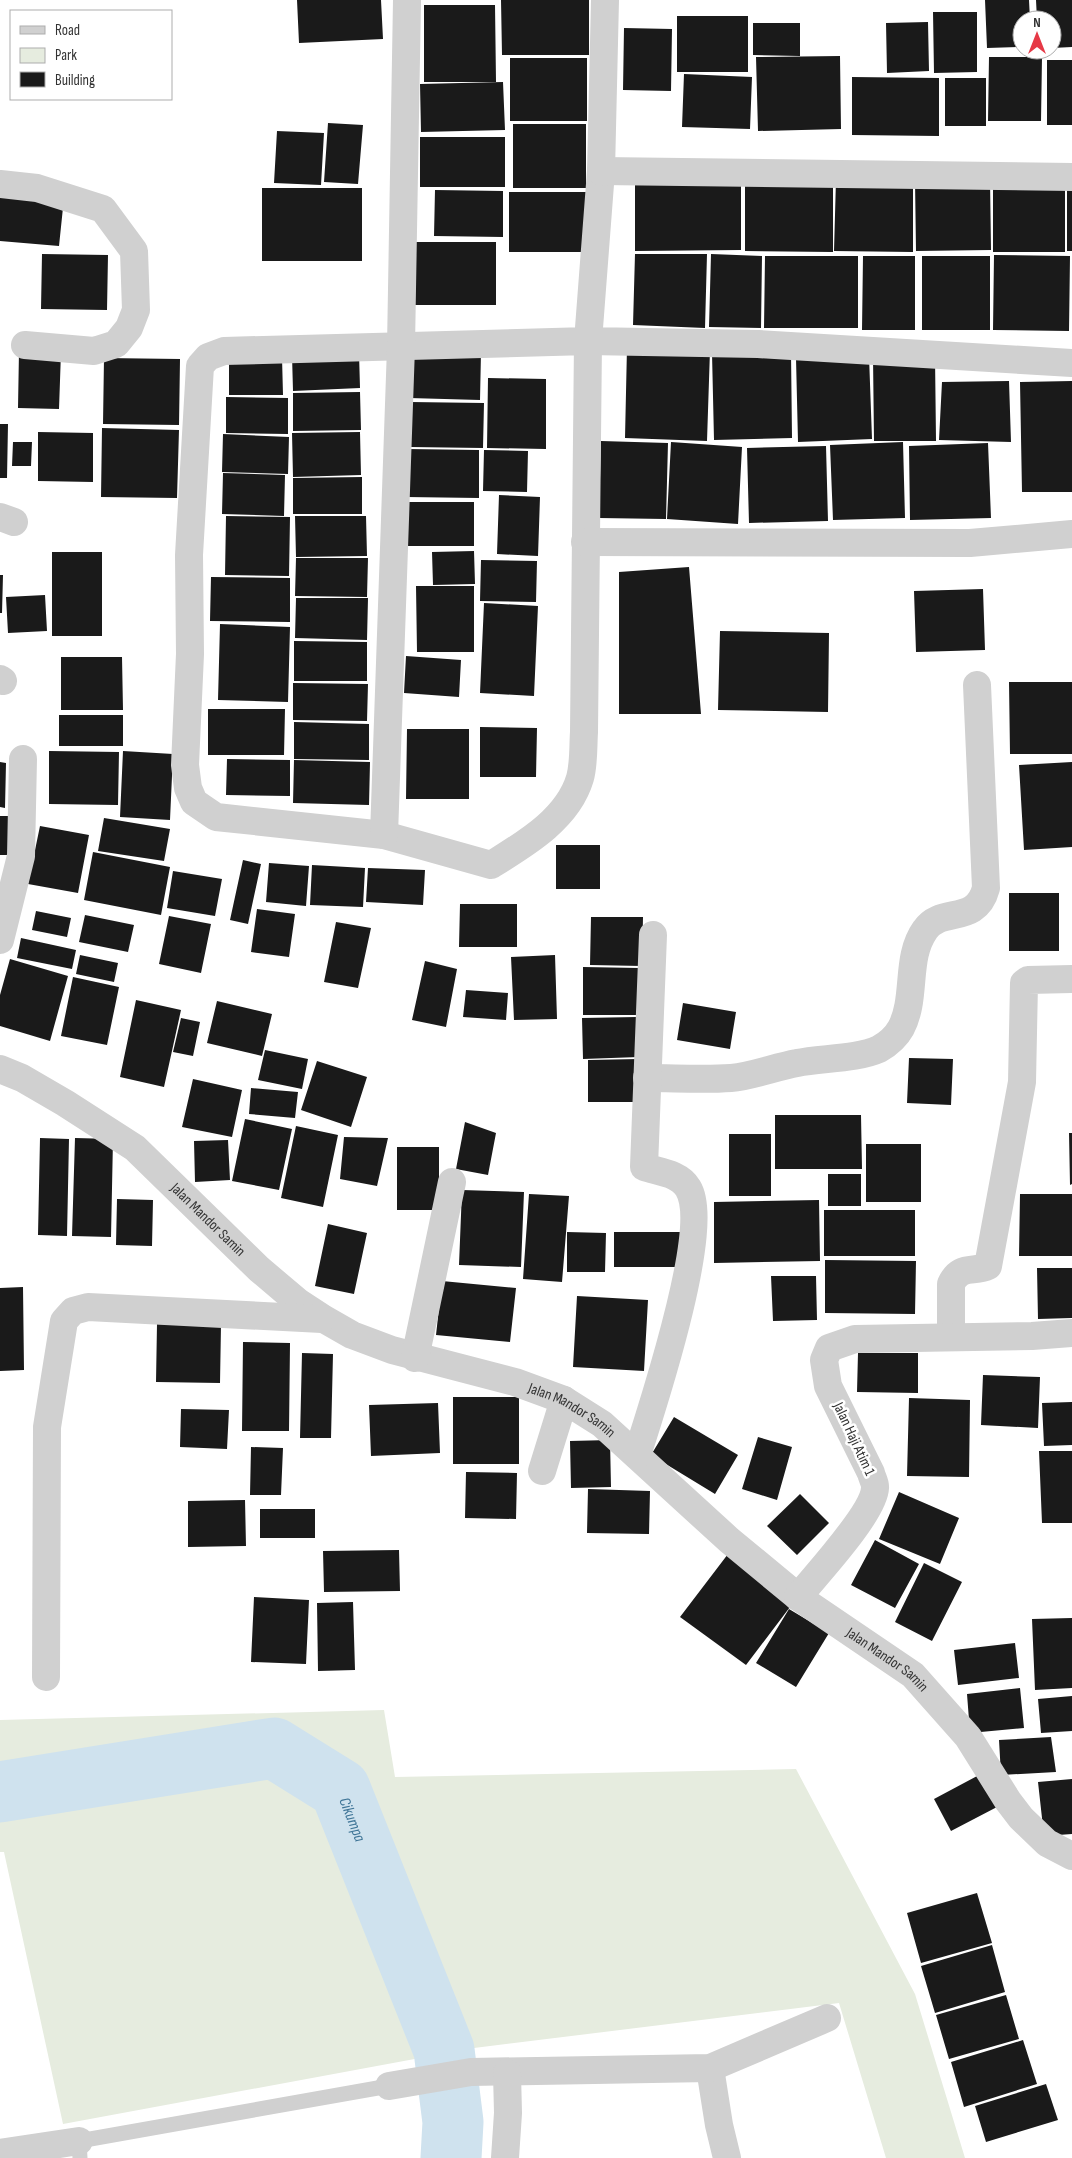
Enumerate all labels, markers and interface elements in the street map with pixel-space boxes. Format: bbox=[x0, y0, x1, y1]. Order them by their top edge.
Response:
legend bbox=[10, 10, 172, 100]
north arrow bbox=[1012, 10, 1062, 60]
text: N bbox=[1033, 14, 1041, 31]
text: Road bbox=[55, 21, 80, 40]
text: Park bbox=[55, 46, 77, 65]
text: Building bbox=[55, 71, 95, 90]
street label: Jalan Mandor Samin bbox=[166, 1178, 250, 1260]
street label: Jalan Mandor Samin bbox=[525, 1378, 620, 1441]
street label: Jalan Haji Atim 1 bbox=[828, 1398, 880, 1479]
street label: Jalan Mandor Samin bbox=[842, 1622, 933, 1696]
water label: Cikumpa bbox=[335, 1795, 370, 1845]

